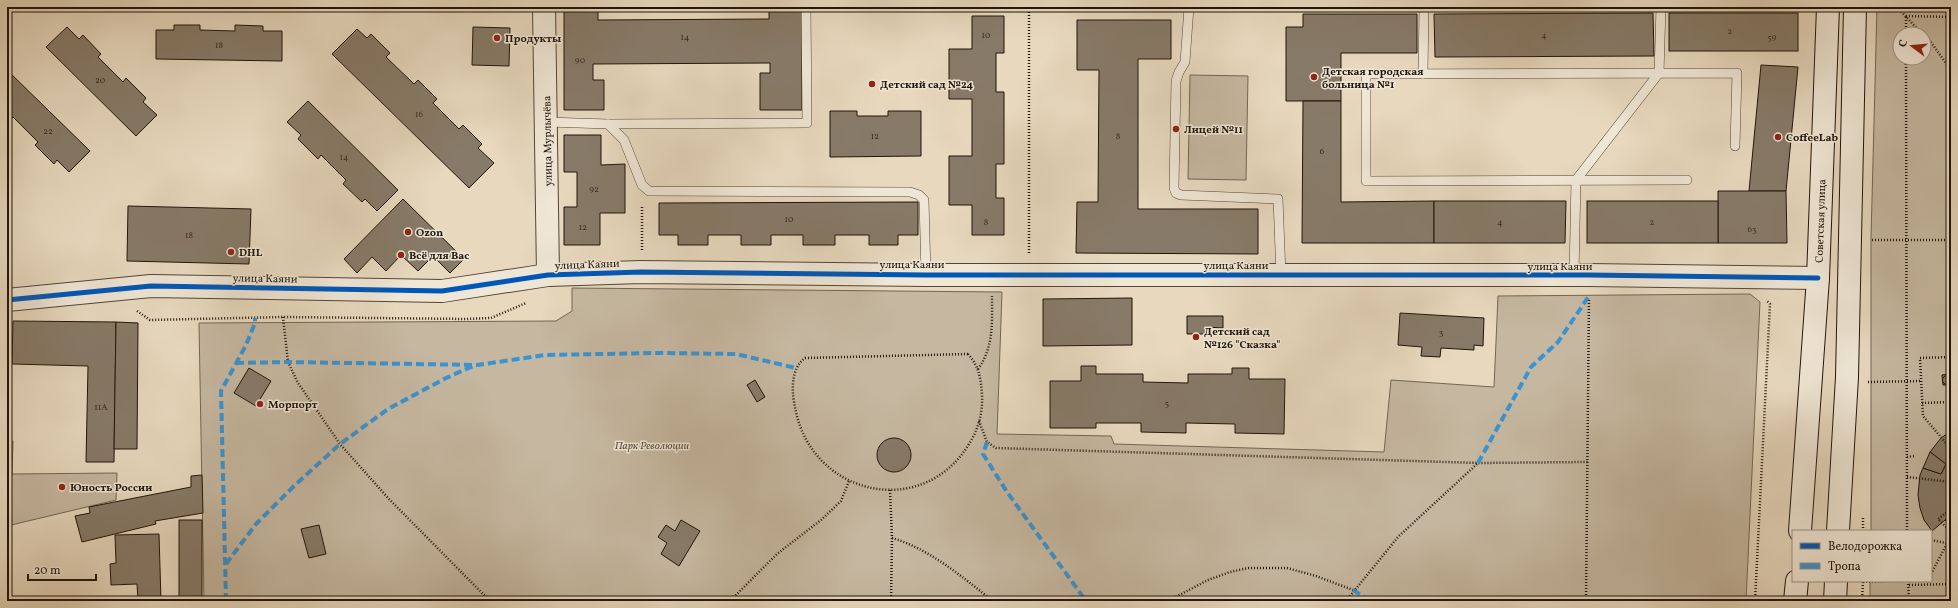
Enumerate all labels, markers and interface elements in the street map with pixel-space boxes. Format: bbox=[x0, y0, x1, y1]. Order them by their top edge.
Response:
house number: 2 bbox=[1728, 25, 1733, 38]
north arrow bbox=[1892, 26, 1932, 66]
house number: 10 bbox=[982, 29, 991, 42]
house number: 4 bbox=[1541, 29, 1547, 42]
house number: 14 bbox=[681, 31, 689, 44]
house number: 59 bbox=[1768, 31, 1777, 44]
place label: Продукты bbox=[505, 32, 561, 47]
marker: Продукты bbox=[492, 33, 502, 43]
text: С bbox=[1896, 38, 1912, 49]
house number: 18 bbox=[215, 39, 223, 52]
house number: 90 bbox=[575, 54, 586, 67]
place label: Детская городская больница №1 bbox=[1322, 65, 1423, 93]
marker: Детская городская больница №1 bbox=[1309, 72, 1319, 82]
house number: 20 bbox=[95, 74, 106, 87]
place label: Детский сад №24 bbox=[880, 78, 973, 93]
marker: Детский сад №24 bbox=[867, 79, 877, 89]
street label: улица Мурлычёва bbox=[540, 95, 557, 186]
house number: 16 bbox=[415, 108, 423, 121]
place label: Лицей №11 bbox=[1184, 123, 1243, 138]
marker: Лицей №11 bbox=[1171, 124, 1181, 134]
house number: 22 bbox=[43, 125, 53, 138]
house number: 12 bbox=[871, 130, 879, 143]
house number: 8 bbox=[1116, 130, 1121, 143]
place label: CoffeeLab bbox=[1786, 131, 1838, 146]
marker: CoffeeLab bbox=[1773, 132, 1783, 142]
house number: 6 bbox=[1320, 145, 1325, 158]
house number: 14 bbox=[340, 151, 348, 164]
street label: Советская улица bbox=[1813, 178, 1830, 263]
house number: 92 bbox=[589, 183, 599, 196]
house number: 10 bbox=[785, 213, 794, 226]
house number: 8 bbox=[984, 216, 989, 229]
house number: 4 bbox=[1497, 216, 1503, 229]
house number: 2 bbox=[1650, 216, 1655, 229]
house number: 12 bbox=[579, 221, 587, 234]
house number: 63 bbox=[1747, 223, 1757, 236]
place label: Ozon bbox=[416, 226, 443, 241]
marker: Ozon bbox=[403, 227, 413, 237]
house number: 18 bbox=[185, 229, 193, 242]
place label: DHL bbox=[239, 246, 263, 261]
marker: DHL bbox=[226, 247, 236, 257]
place label: Всё для Вас bbox=[409, 249, 470, 264]
marker: Всё для Вас bbox=[396, 250, 406, 260]
street label: улица Каяни bbox=[554, 257, 620, 274]
street label: улица Каяни bbox=[880, 258, 945, 273]
street label: улица Каяни bbox=[1204, 259, 1269, 274]
street label: улица Каяни bbox=[1528, 260, 1593, 275]
street label: улица Каяни bbox=[232, 271, 298, 288]
place label: Детский сад №126 "Сказка" bbox=[1204, 325, 1280, 353]
house number: 3 bbox=[1439, 326, 1444, 339]
marker: Детский сад №126 "Сказка" bbox=[1191, 332, 1201, 342]
house number: 5 bbox=[1165, 397, 1169, 410]
place label: Морпорт bbox=[268, 398, 318, 413]
marker: Морпорт bbox=[255, 399, 265, 409]
house number: 11А bbox=[94, 401, 108, 414]
park label: Парк Революции bbox=[615, 439, 690, 454]
place label: Юность России bbox=[70, 481, 152, 496]
marker: Юность России bbox=[57, 482, 67, 492]
legend bbox=[1792, 530, 1932, 582]
text: Велодорожка bbox=[1828, 539, 1902, 555]
scale bar bbox=[28, 556, 96, 582]
text: Тропа bbox=[1828, 559, 1861, 575]
text: 20 m bbox=[34, 563, 61, 579]

